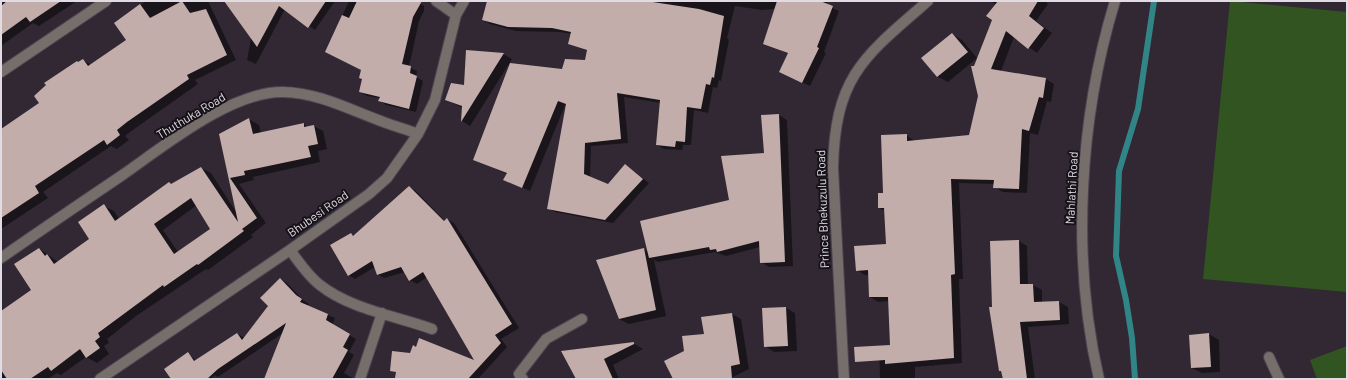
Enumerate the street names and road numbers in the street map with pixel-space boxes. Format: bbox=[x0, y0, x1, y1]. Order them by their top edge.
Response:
street label: Thuthuka Road bbox=[153, 89, 228, 141]
street label: Prince Bhekuzulu Road bbox=[813, 150, 831, 269]
street label: Mahlathi Road bbox=[1062, 151, 1080, 225]
street label: Bhubesi Road bbox=[284, 187, 351, 239]

